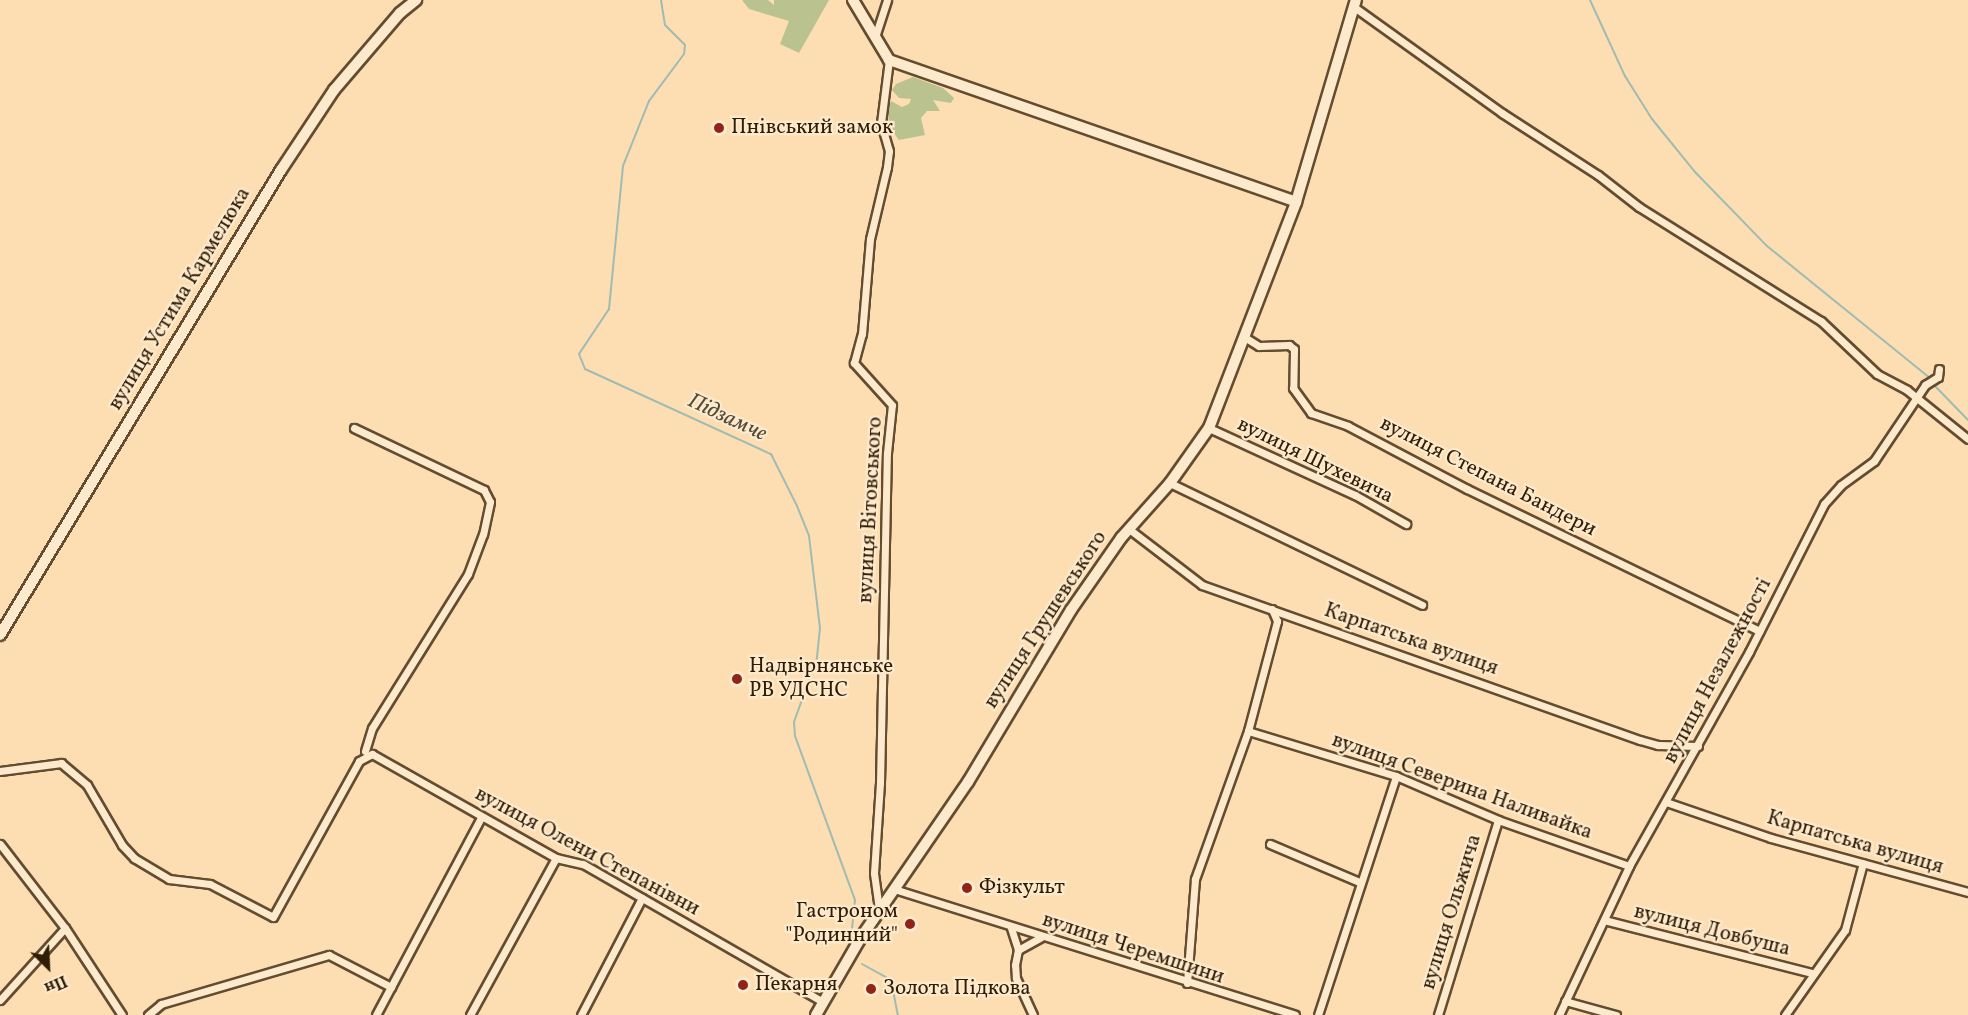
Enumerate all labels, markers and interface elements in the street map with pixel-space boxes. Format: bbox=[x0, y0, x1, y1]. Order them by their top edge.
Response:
place label: Пнівський замок bbox=[731, 115, 893, 141]
marker: Пнівський замок bbox=[712, 121, 726, 135]
street label: вулиця Устима Кармелюка bbox=[103, 183, 257, 415]
water label: Підзамче bbox=[683, 388, 771, 448]
street label: вулиця Степана Бандери bbox=[1376, 411, 1600, 543]
street label: вулиця Шухевича bbox=[1233, 412, 1397, 510]
street label: вулиця Вітовського bbox=[854, 416, 888, 604]
street label: вулиця Грушевського bbox=[979, 526, 1113, 714]
street label: вулиця Незалежності bbox=[1658, 574, 1778, 768]
street label: Карпатська вулиця bbox=[1321, 598, 1501, 682]
place label: Надвірнянське РВ УДСНС bbox=[749, 654, 893, 704]
marker: Надвірнянське РВ УДСНС bbox=[730, 672, 744, 686]
street label: вулиця Северина Наливайка bbox=[1328, 728, 1596, 846]
street label: вулиця Олени Степанівни bbox=[470, 782, 704, 922]
street label: Карпатська вулиця bbox=[1764, 806, 1946, 880]
street label: вулиця Ольжича bbox=[1416, 831, 1488, 993]
place label: Фізкульт bbox=[979, 875, 1065, 901]
marker: Фізкульт bbox=[960, 881, 974, 895]
place label: Гастроном "Родинний" bbox=[785, 899, 898, 949]
street label: вулиця Довбуша bbox=[1631, 899, 1793, 963]
street label: вулиця Черемшини bbox=[1039, 908, 1227, 990]
marker: Гастроном "Родинний" bbox=[903, 917, 917, 931]
north arrow bbox=[18, 937, 78, 997]
text: Пн bbox=[40, 969, 70, 998]
place label: Пекарня bbox=[755, 972, 837, 998]
place label: Золота Підкова bbox=[883, 976, 1031, 1002]
marker: Пекарня bbox=[736, 978, 750, 992]
marker: Золота Підкова bbox=[864, 982, 878, 996]

